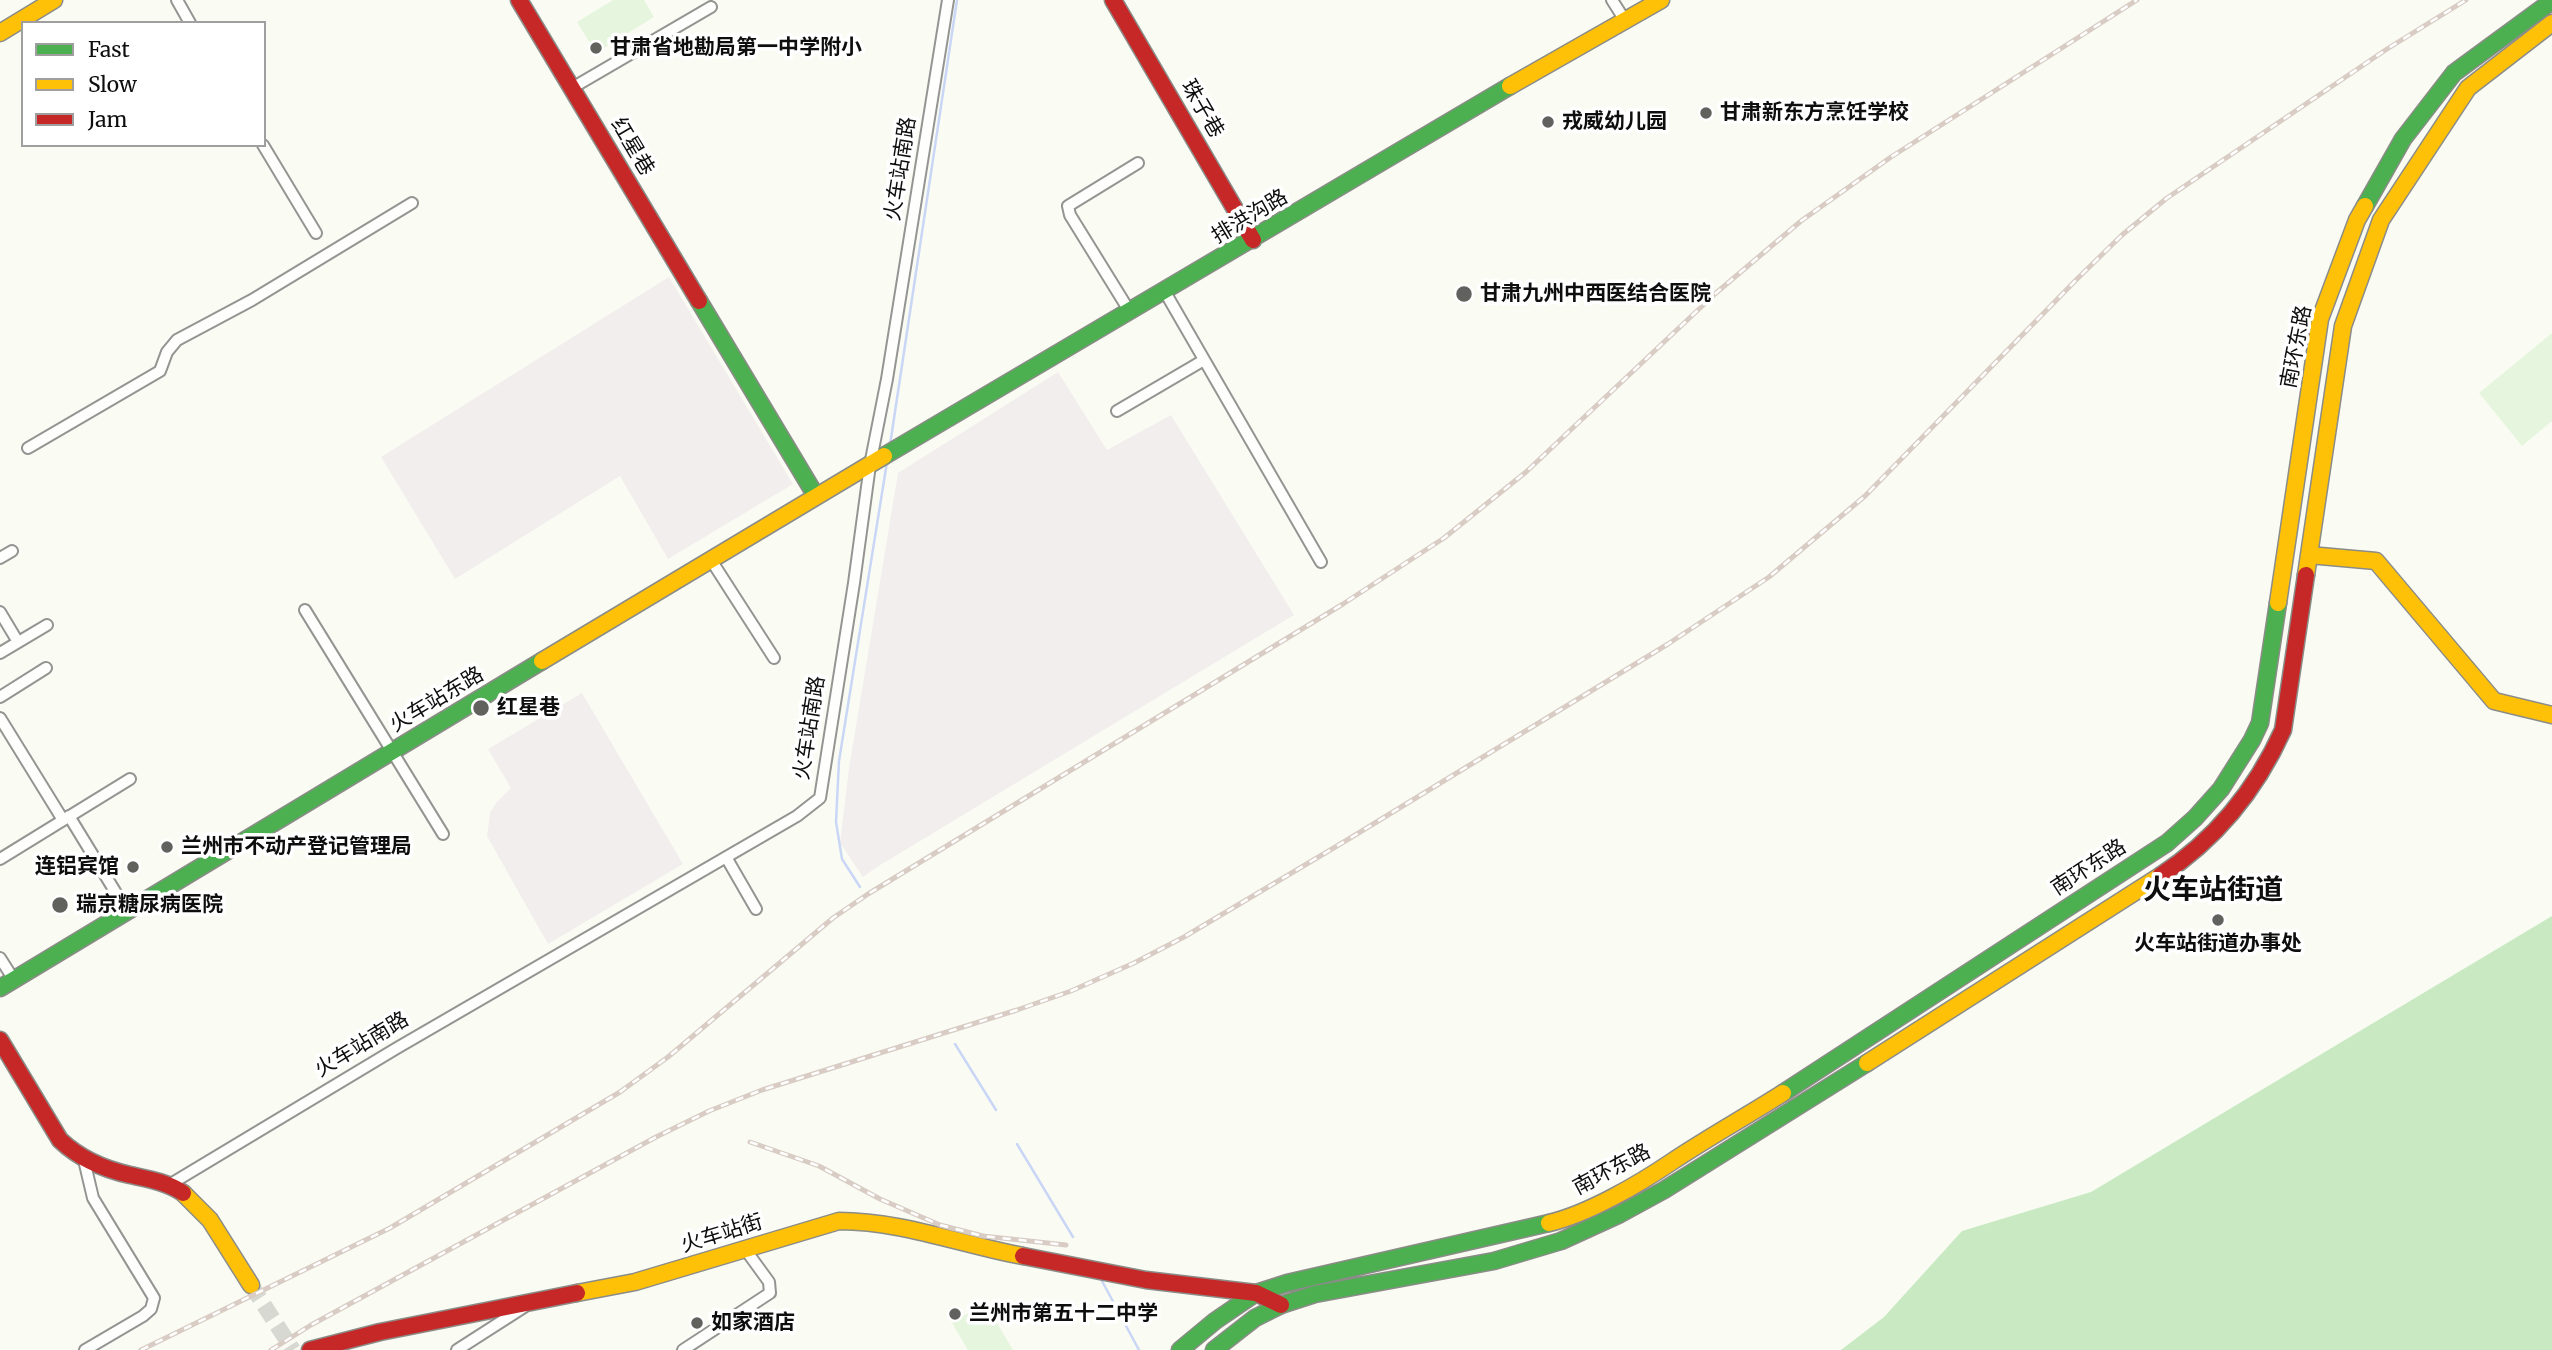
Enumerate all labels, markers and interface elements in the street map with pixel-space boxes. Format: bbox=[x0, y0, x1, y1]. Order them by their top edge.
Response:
legend bbox=[21, 21, 266, 147]
place label: 甘肃省地勘局第一中学附小 bbox=[610, 35, 862, 61]
text: Fast bbox=[88, 36, 130, 63]
marker: 甘肃省地勘局第一中学附小 bbox=[588, 40, 604, 56]
text: Slow bbox=[88, 71, 137, 98]
street label: 珠子巷 bbox=[1175, 75, 1229, 143]
place label: 甘肃新东方烹饪学校 bbox=[1720, 100, 1909, 126]
marker: 甘肃新东方烹饪学校 bbox=[1698, 105, 1714, 121]
text: Jam bbox=[88, 106, 127, 133]
place label: 戎威幼儿园 bbox=[1562, 109, 1667, 135]
street label: 红星巷 bbox=[605, 114, 659, 180]
marker: 戎威幼儿园 bbox=[1540, 114, 1556, 130]
street label: 火车站南路 bbox=[880, 115, 922, 223]
street label: 排洪沟路 bbox=[1208, 185, 1292, 249]
place label: 甘肃九州中西医结合医院 bbox=[1480, 281, 1711, 307]
marker: 甘肃九州中西医结合医院 bbox=[1454, 284, 1474, 304]
street label: 南环东路 bbox=[2277, 303, 2317, 391]
street label: 火车站东路 bbox=[386, 662, 488, 738]
street label: 火车站南路 bbox=[789, 674, 831, 782]
place label: 红星巷 bbox=[497, 695, 560, 721]
marker: 红星巷 bbox=[471, 698, 491, 718]
place label: 兰州市不动产登记管理局 bbox=[181, 834, 412, 860]
street label: 南环东路 bbox=[2047, 835, 2131, 901]
marker: 兰州市不动产登记管理局 bbox=[159, 839, 175, 855]
place label: 连铝宾馆 bbox=[35, 854, 119, 880]
marker: 连铝宾馆 bbox=[125, 859, 141, 875]
district label: 火车站街道 bbox=[2143, 874, 2283, 908]
place label: 瑞京糖尿病医院 bbox=[76, 892, 223, 918]
marker: 瑞京糖尿病医院 bbox=[50, 895, 70, 915]
marker: 火车站街道办事处 bbox=[2210, 912, 2226, 928]
place label: 火车站街道办事处 bbox=[2134, 931, 2302, 957]
street label: 火车站南路 bbox=[311, 1007, 413, 1083]
street label: 南环东路 bbox=[1569, 1139, 1655, 1201]
street label: 火车站街 bbox=[678, 1210, 766, 1258]
place label: 兰州市第五十二中学 bbox=[969, 1301, 1158, 1327]
marker: 兰州市第五十二中学 bbox=[947, 1306, 963, 1322]
place label: 如家酒店 bbox=[711, 1310, 795, 1336]
marker: 如家酒店 bbox=[689, 1315, 705, 1331]

